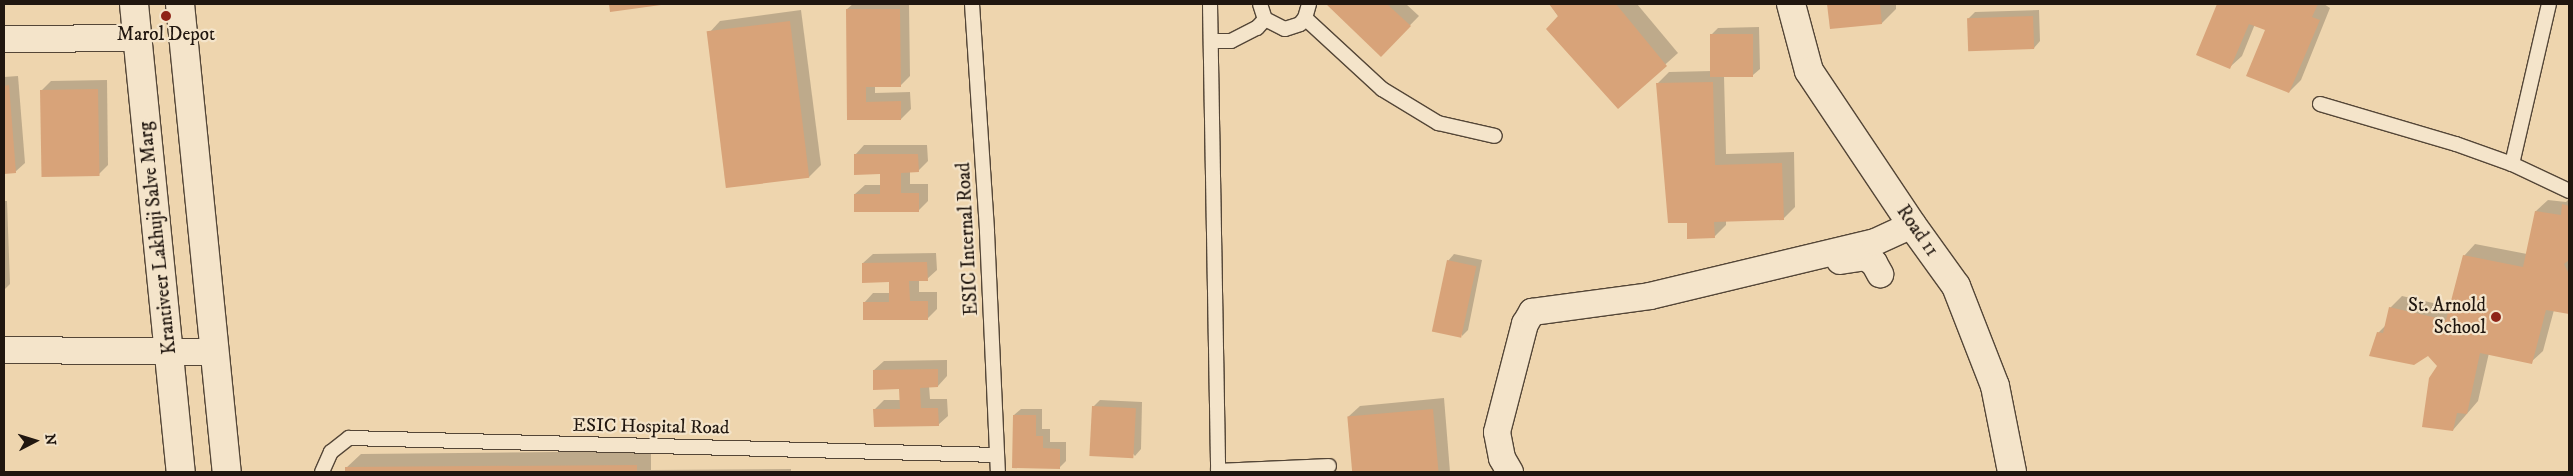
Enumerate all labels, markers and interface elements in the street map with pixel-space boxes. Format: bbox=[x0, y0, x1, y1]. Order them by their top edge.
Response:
marker: Marol Depot bbox=[160, 10, 172, 22]
place label: Marol Depot bbox=[117, 24, 215, 46]
street label: Krantiveer Lakhuji Salve Marg bbox=[134, 121, 182, 355]
street label: ESIC Internal Road bbox=[953, 162, 983, 316]
street label: Road 11 bbox=[1891, 201, 1943, 261]
place label: St. Arnold School bbox=[2408, 295, 2486, 339]
marker: St. Arnold School bbox=[2490, 311, 2502, 323]
street label: ESIC Hospital Road bbox=[572, 414, 730, 440]
north arrow bbox=[10, 416, 60, 466]
text: N bbox=[40, 433, 59, 446]

